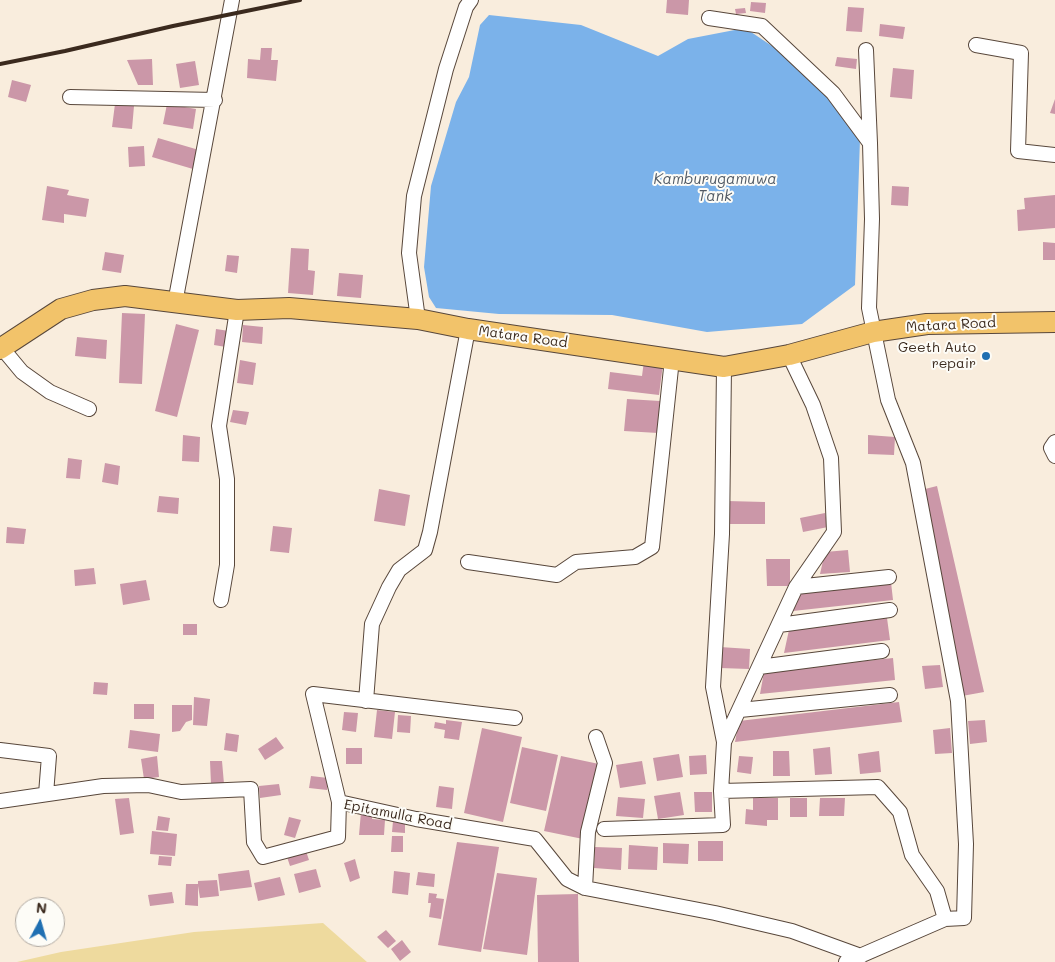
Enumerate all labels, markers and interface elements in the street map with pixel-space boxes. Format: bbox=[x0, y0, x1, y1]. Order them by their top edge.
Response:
water label: Kamburugamuwa Tank bbox=[653, 170, 777, 205]
street label: Matara Road bbox=[906, 314, 996, 336]
street label: Matara Road bbox=[477, 322, 569, 352]
place label: Geeth Auto repair bbox=[898, 340, 976, 372]
marker: Geeth Auto repair bbox=[980, 350, 992, 362]
street label: Epitamulla Road bbox=[343, 796, 453, 834]
north arrow bbox=[15, 897, 65, 947]
text: N bbox=[35, 898, 48, 918]

